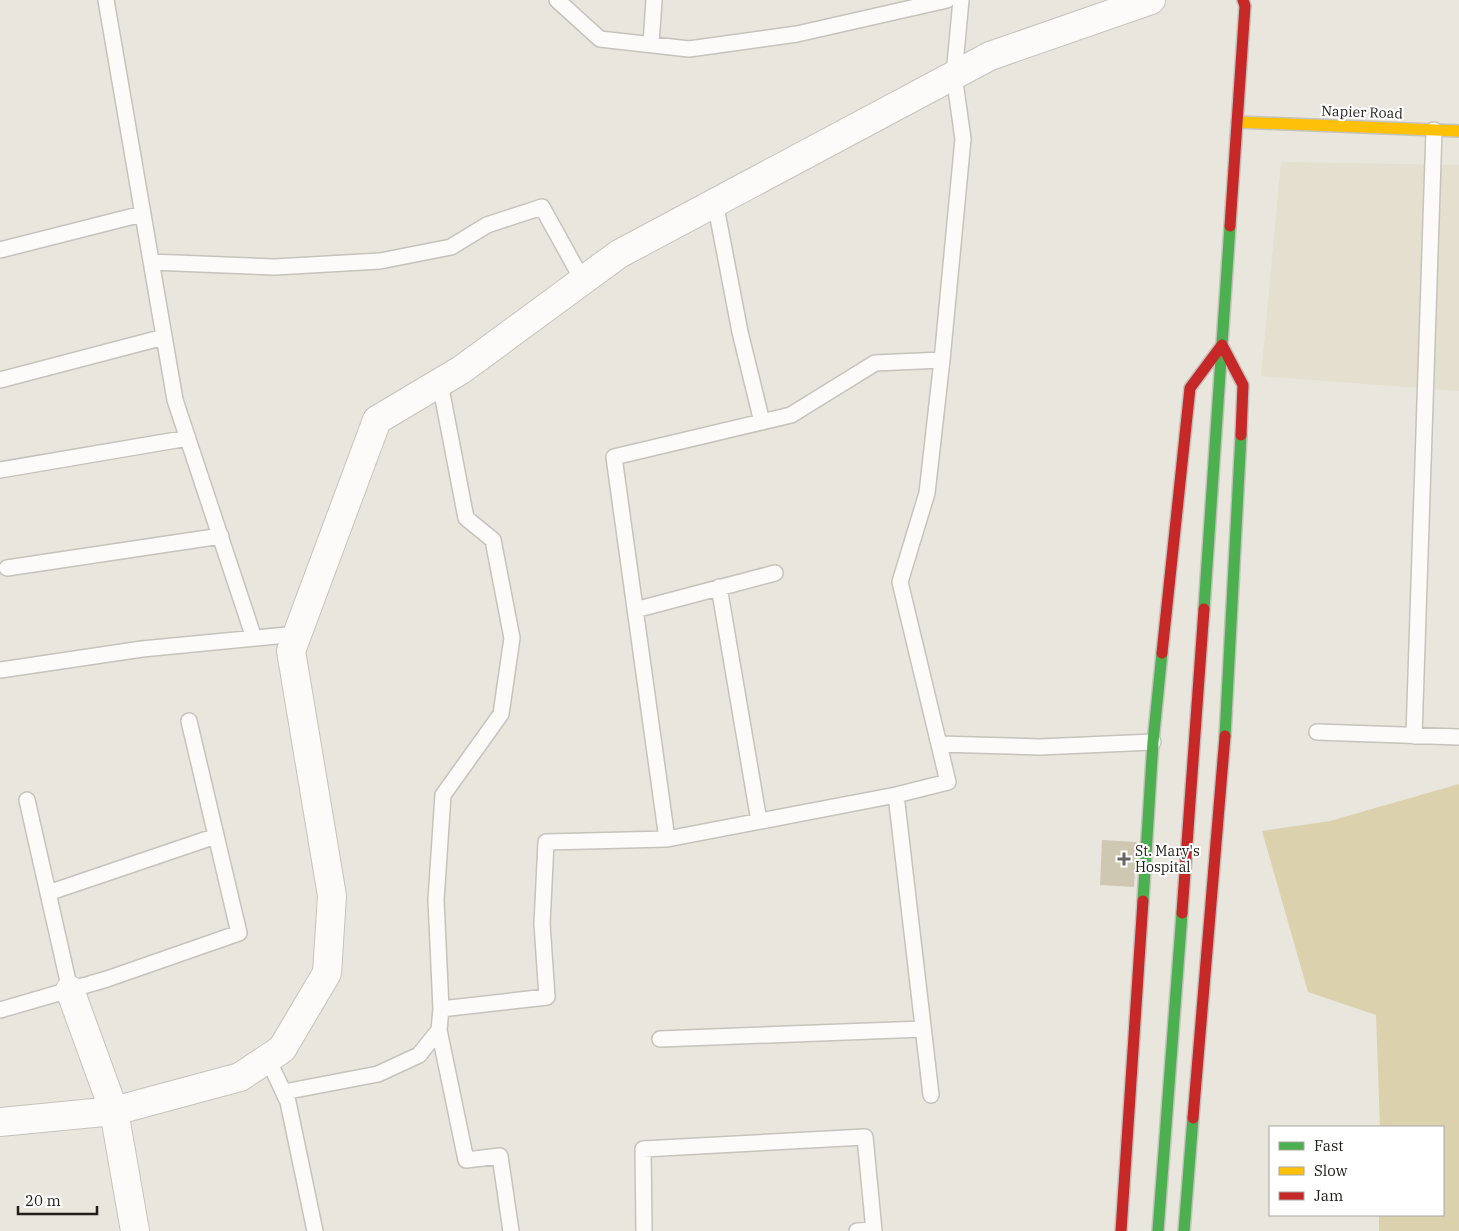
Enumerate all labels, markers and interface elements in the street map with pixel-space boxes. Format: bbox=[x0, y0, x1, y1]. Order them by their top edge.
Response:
street label: Napier Road bbox=[1321, 102, 1404, 122]
place label: St. Mary's Hospital bbox=[1135, 842, 1200, 876]
marker: St. Mary's Hospital bbox=[1117, 852, 1131, 866]
legend bbox=[1269, 1126, 1444, 1216]
text: Fast bbox=[1314, 1136, 1344, 1155]
text: Slow bbox=[1314, 1161, 1348, 1180]
scale bar bbox=[18, 1184, 96, 1216]
text: Jam bbox=[1314, 1186, 1343, 1205]
text: 20 m bbox=[25, 1191, 61, 1210]

